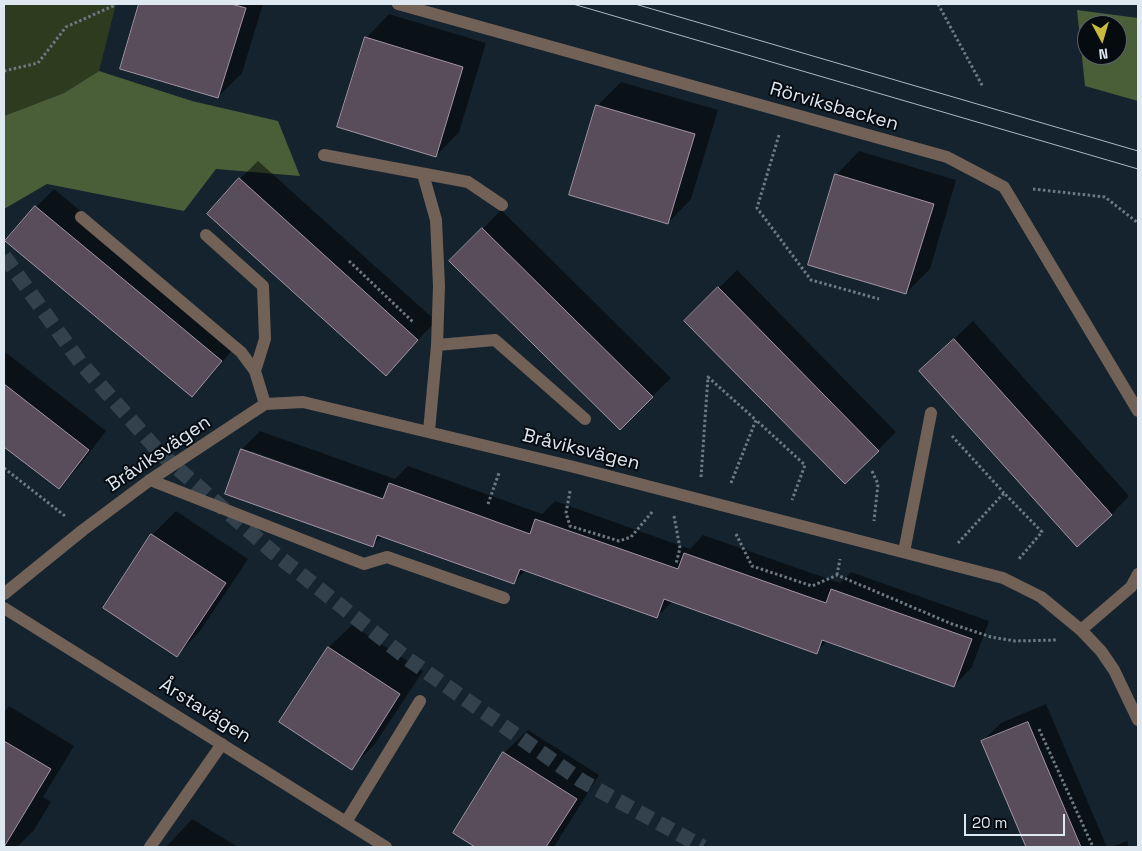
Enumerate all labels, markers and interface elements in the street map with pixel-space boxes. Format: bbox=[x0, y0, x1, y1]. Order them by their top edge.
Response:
north arrow bbox=[1077, 15, 1127, 65]
text: N bbox=[1098, 44, 1109, 63]
street label: Rörviksbacken bbox=[767, 78, 901, 136]
street label: Bråviksvägen bbox=[103, 411, 215, 497]
street label: Bråviksvägen bbox=[520, 424, 642, 476]
street label: Årstavägen bbox=[155, 674, 255, 748]
scale bar bbox=[967, 804, 1068, 836]
text: 20 m bbox=[972, 813, 1007, 832]

